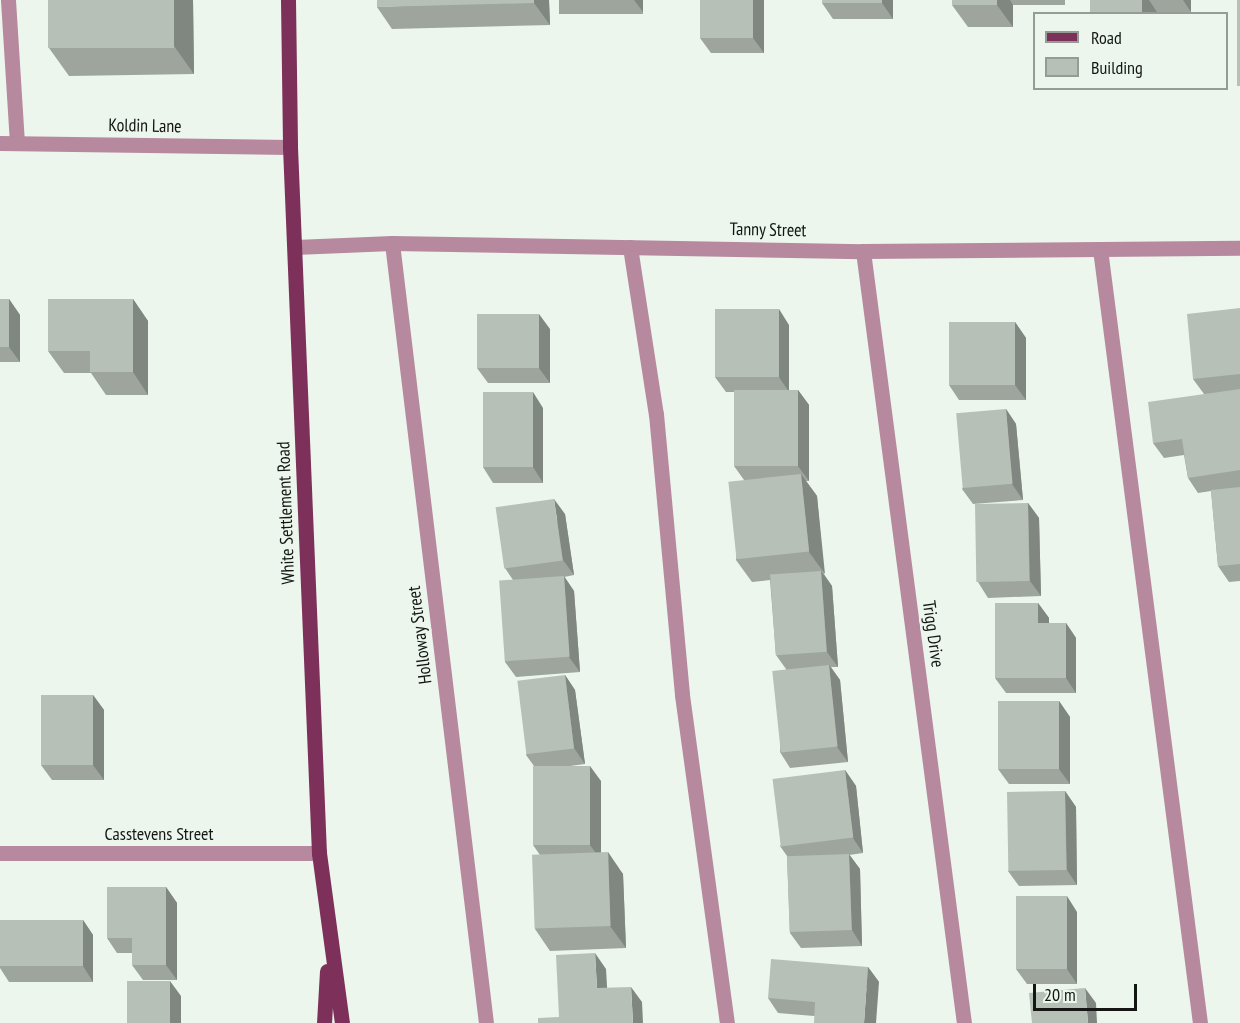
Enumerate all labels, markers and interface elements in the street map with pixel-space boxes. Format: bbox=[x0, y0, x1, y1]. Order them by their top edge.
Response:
legend bbox=[1033, 12, 1228, 90]
text: Road bbox=[1091, 26, 1122, 49]
text: Building bbox=[1091, 56, 1143, 79]
street label: Koldin Lane bbox=[108, 115, 182, 137]
street label: Tanny Street bbox=[729, 219, 807, 241]
street label: White Settlement Road bbox=[273, 441, 299, 585]
street label: Holloway Street bbox=[403, 585, 437, 685]
street label: Trigg Drive bbox=[918, 599, 948, 669]
street label: Casstevens Street bbox=[105, 823, 213, 845]
scale bar bbox=[1036, 972, 1140, 1010]
text: 20 m bbox=[1044, 983, 1076, 1006]

